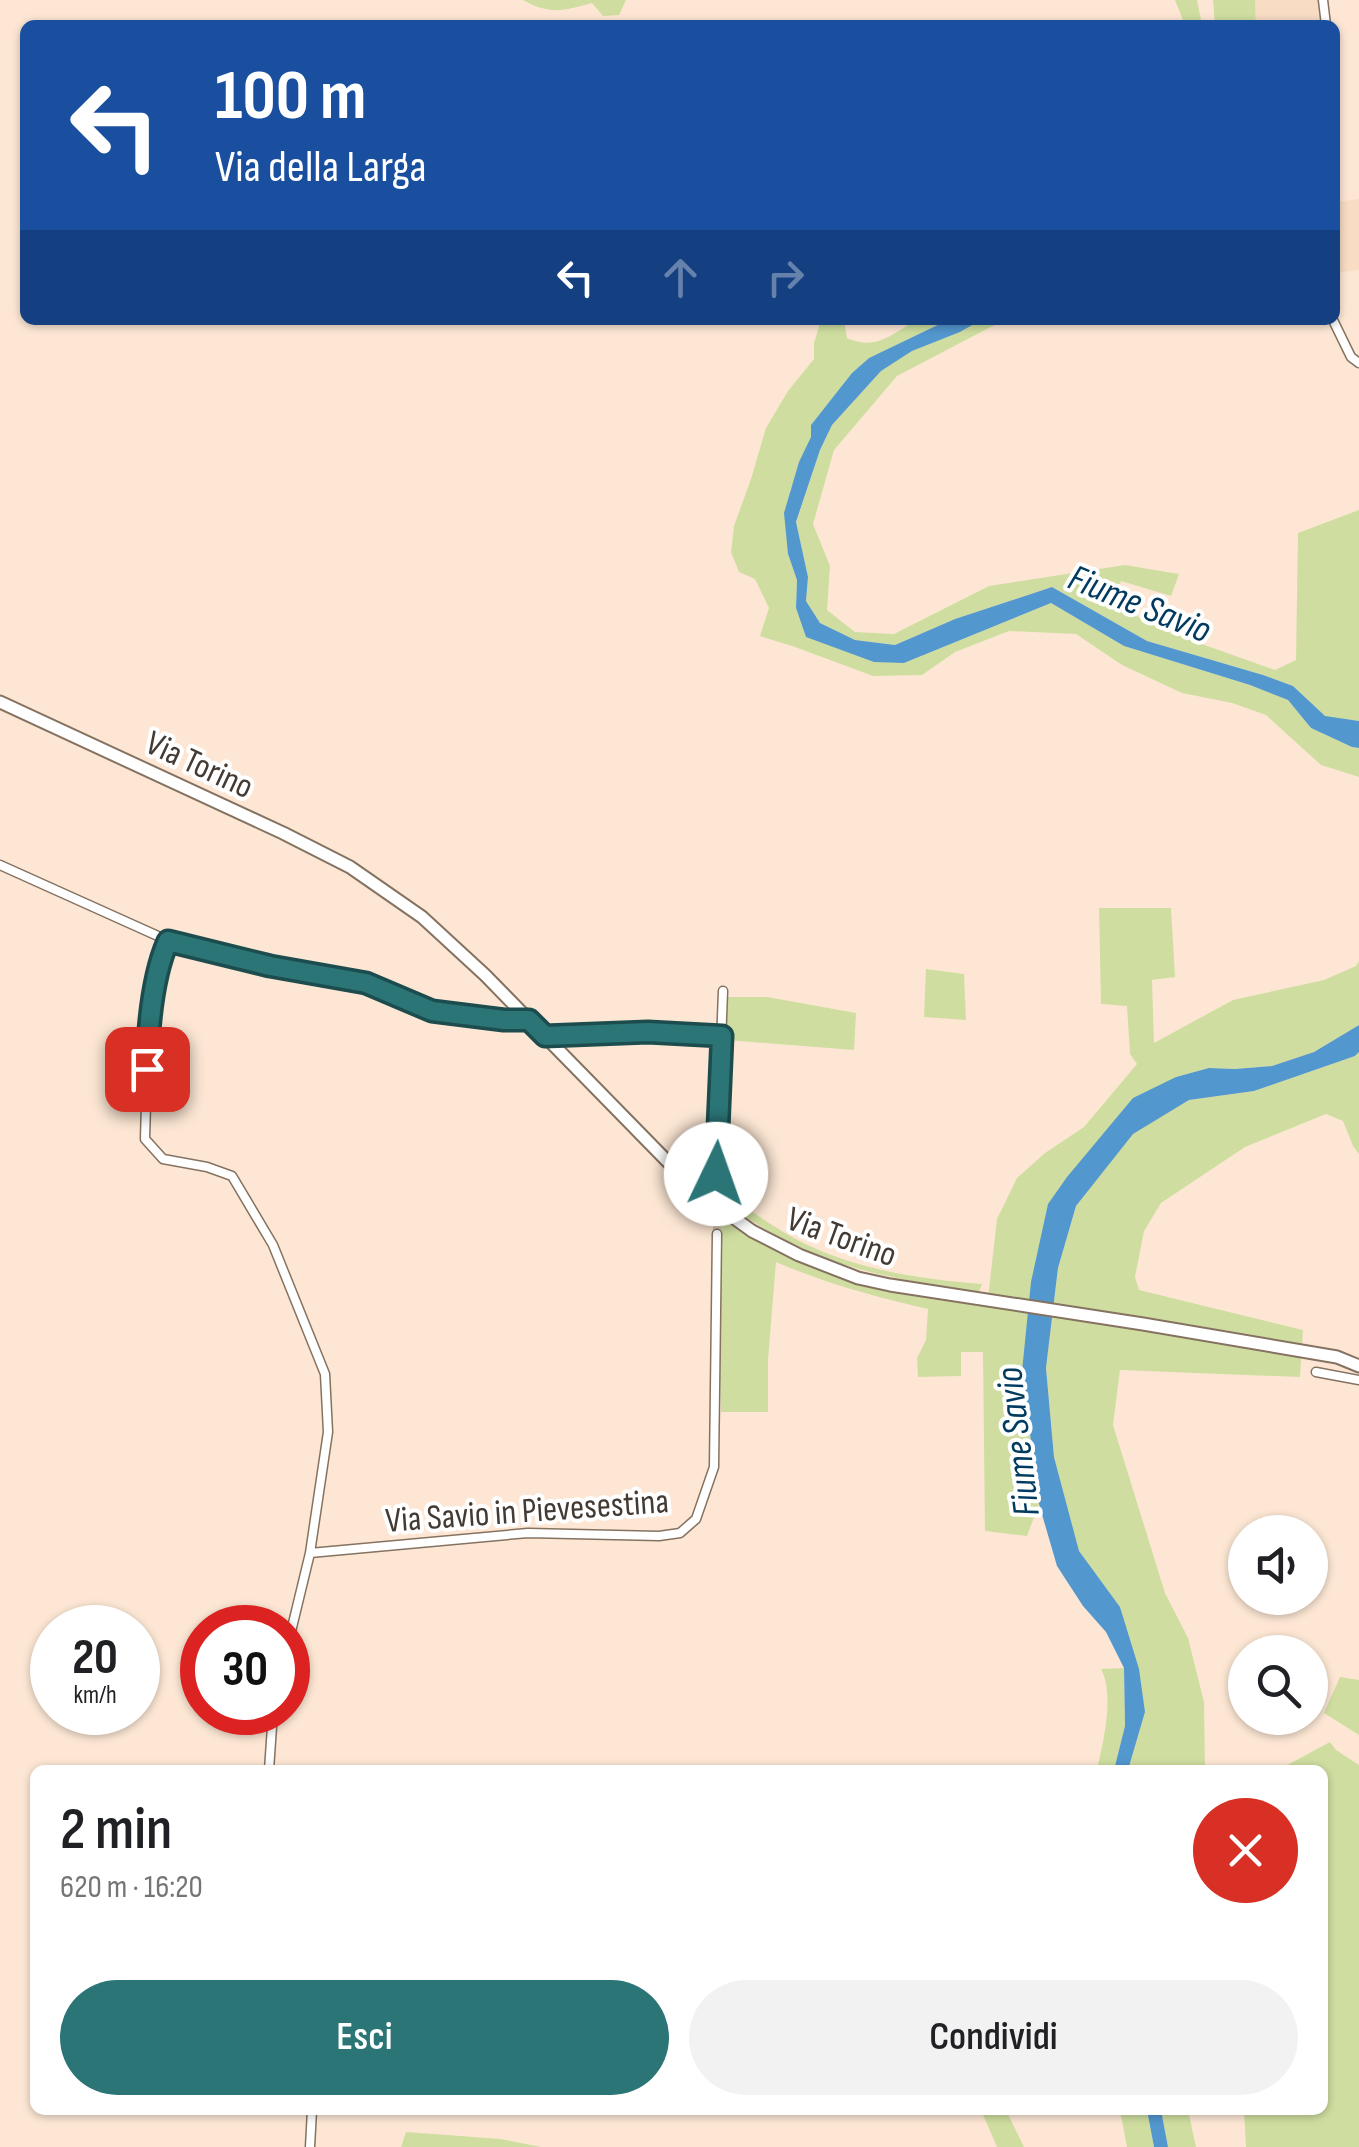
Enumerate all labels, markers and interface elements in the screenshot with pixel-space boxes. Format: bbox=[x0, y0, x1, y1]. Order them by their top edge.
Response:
text: 100 m bbox=[215, 55, 366, 139]
icon: left bbox=[50, 60, 180, 190]
text: Via della Larga bbox=[215, 140, 427, 195]
icon: left bbox=[548, 250, 603, 305]
icon: ahead bbox=[653, 250, 708, 305]
icon: right bbox=[758, 250, 813, 305]
water label: Fiume Savio bbox=[1062, 555, 1217, 653]
street label: Via Torino bbox=[139, 722, 260, 809]
pin bbox=[105, 1027, 190, 1112]
icon: arrive bbox=[120, 1042, 175, 1097]
position arrow bbox=[664, 1122, 768, 1226]
street label: Via Torino bbox=[781, 1198, 902, 1277]
water label: Fiume Savio bbox=[987, 1365, 1050, 1519]
street label: Via Savio in Pievesestina bbox=[384, 1480, 670, 1543]
map controls bbox=[1228, 1515, 1328, 1735]
button: sound bbox=[1228, 1515, 1328, 1615]
speed limit sign: 30 bbox=[180, 1605, 310, 1735]
text: 20 bbox=[72, 1628, 118, 1688]
button: search bbox=[1228, 1635, 1328, 1735]
text: km/h bbox=[73, 1680, 117, 1711]
text: 2 min bbox=[60, 1794, 172, 1866]
button: close bbox=[1193, 1798, 1298, 1903]
text: 620 m · 16:20 bbox=[60, 1868, 203, 1907]
button: Esci bbox=[60, 1980, 669, 2095]
button: Condividi bbox=[689, 1980, 1298, 2095]

